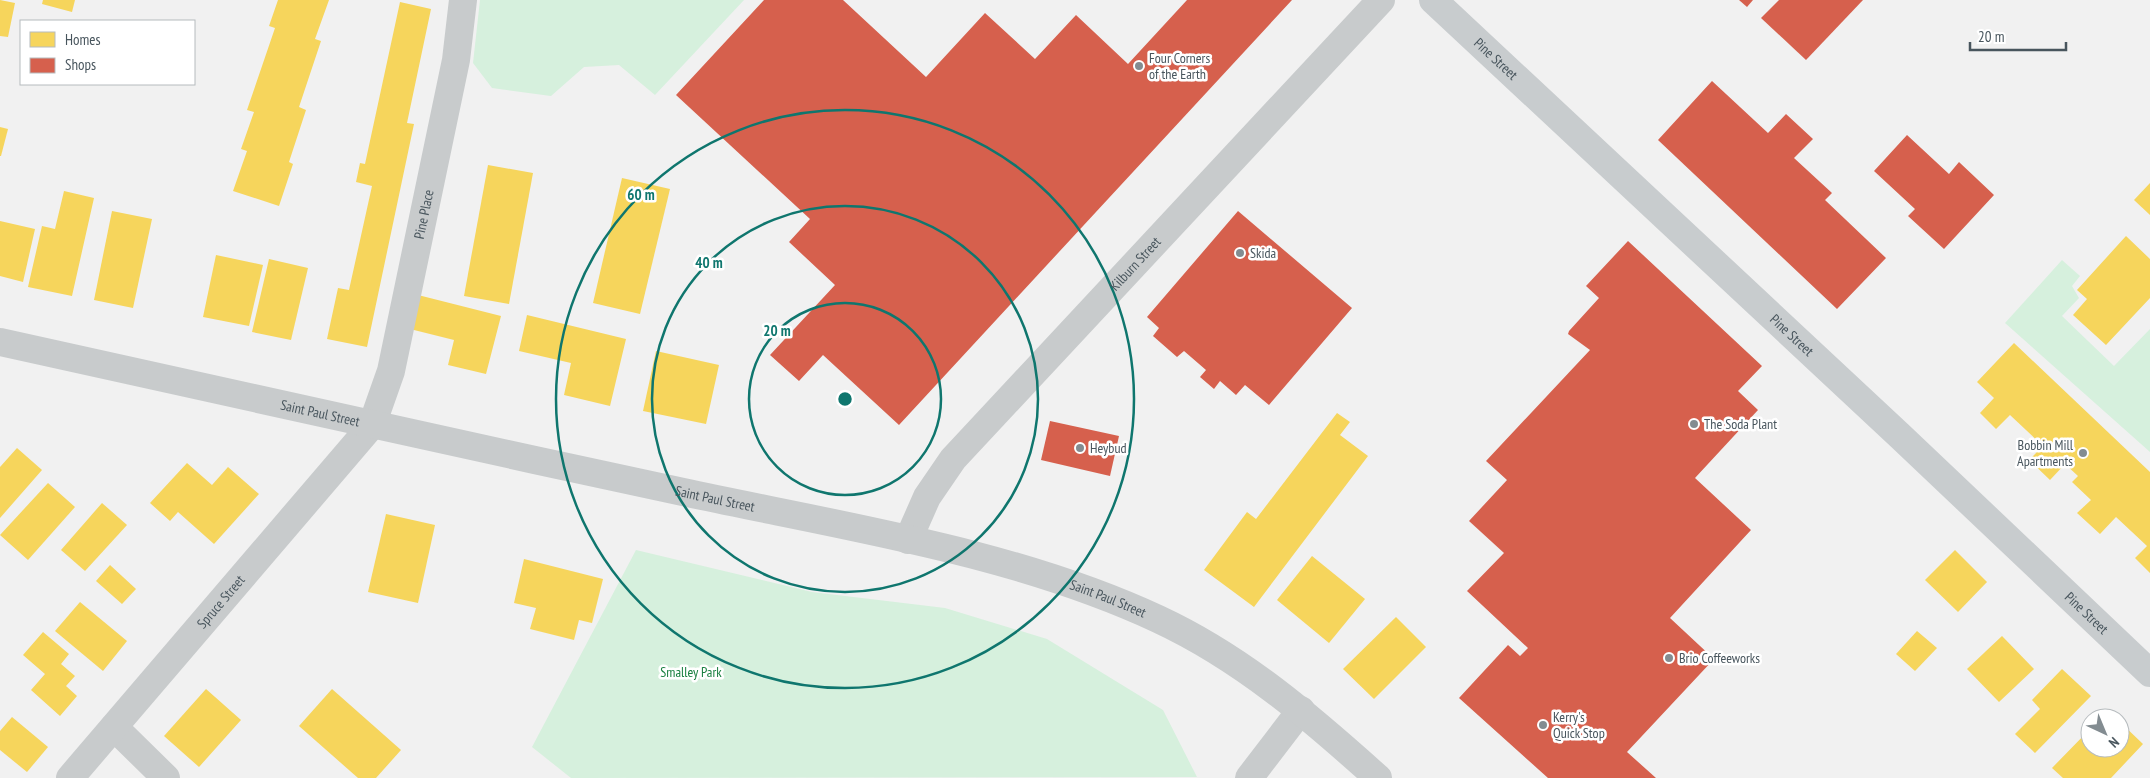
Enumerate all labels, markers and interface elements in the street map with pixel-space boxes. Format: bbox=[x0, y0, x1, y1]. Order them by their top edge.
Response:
legend bbox=[20, 20, 195, 85]
scale bar bbox=[1970, 20, 2066, 52]
text: 20 m bbox=[1978, 27, 2004, 46]
text: Homes bbox=[65, 30, 101, 49]
street label: Pine Street bbox=[1470, 34, 1522, 84]
place label: Four Corners of the Earth bbox=[1149, 49, 1210, 83]
text: Shops bbox=[65, 55, 96, 74]
marker: Four Corners of the Earth bbox=[1133, 60, 1145, 72]
text: 60 m bbox=[627, 185, 655, 204]
street label: Pine Place bbox=[410, 188, 438, 241]
street label: Kilburn Street bbox=[1105, 233, 1165, 295]
place label: Skida bbox=[1250, 244, 1276, 262]
marker: Skida bbox=[1234, 247, 1246, 259]
text: 40 m bbox=[695, 253, 723, 272]
street label: Pine Street bbox=[1766, 310, 1818, 360]
text: 20 m bbox=[763, 321, 791, 340]
centre of rings bbox=[836, 390, 854, 408]
street label: Saint Paul Street bbox=[279, 396, 362, 431]
place label: The Soda Plant bbox=[1704, 415, 1777, 433]
marker: The Soda Plant bbox=[1688, 418, 1700, 430]
place label: Bobbin Mill Apartments bbox=[2017, 436, 2074, 470]
place label: Heybud bbox=[1090, 439, 1127, 457]
marker: Heybud bbox=[1074, 442, 1086, 454]
marker: Bobbin Mill Apartments bbox=[2077, 447, 2089, 459]
street label: Saint Paul Street bbox=[674, 482, 756, 516]
street label: Spruce Street bbox=[193, 571, 249, 632]
street label: Saint Paul Street bbox=[1067, 575, 1149, 622]
street label: Pine Street bbox=[2061, 588, 2112, 638]
place label: Brio Coffeeworks bbox=[1679, 649, 1760, 667]
marker: Brio Coffeeworks bbox=[1663, 652, 1675, 664]
park label: Smalley Park bbox=[660, 663, 722, 681]
place label: Kerry's Quick Stop bbox=[1553, 708, 1605, 742]
north arrow bbox=[2080, 708, 2130, 758]
marker: Kerry's Quick Stop bbox=[1537, 719, 1549, 731]
text: N bbox=[2105, 733, 2123, 751]

